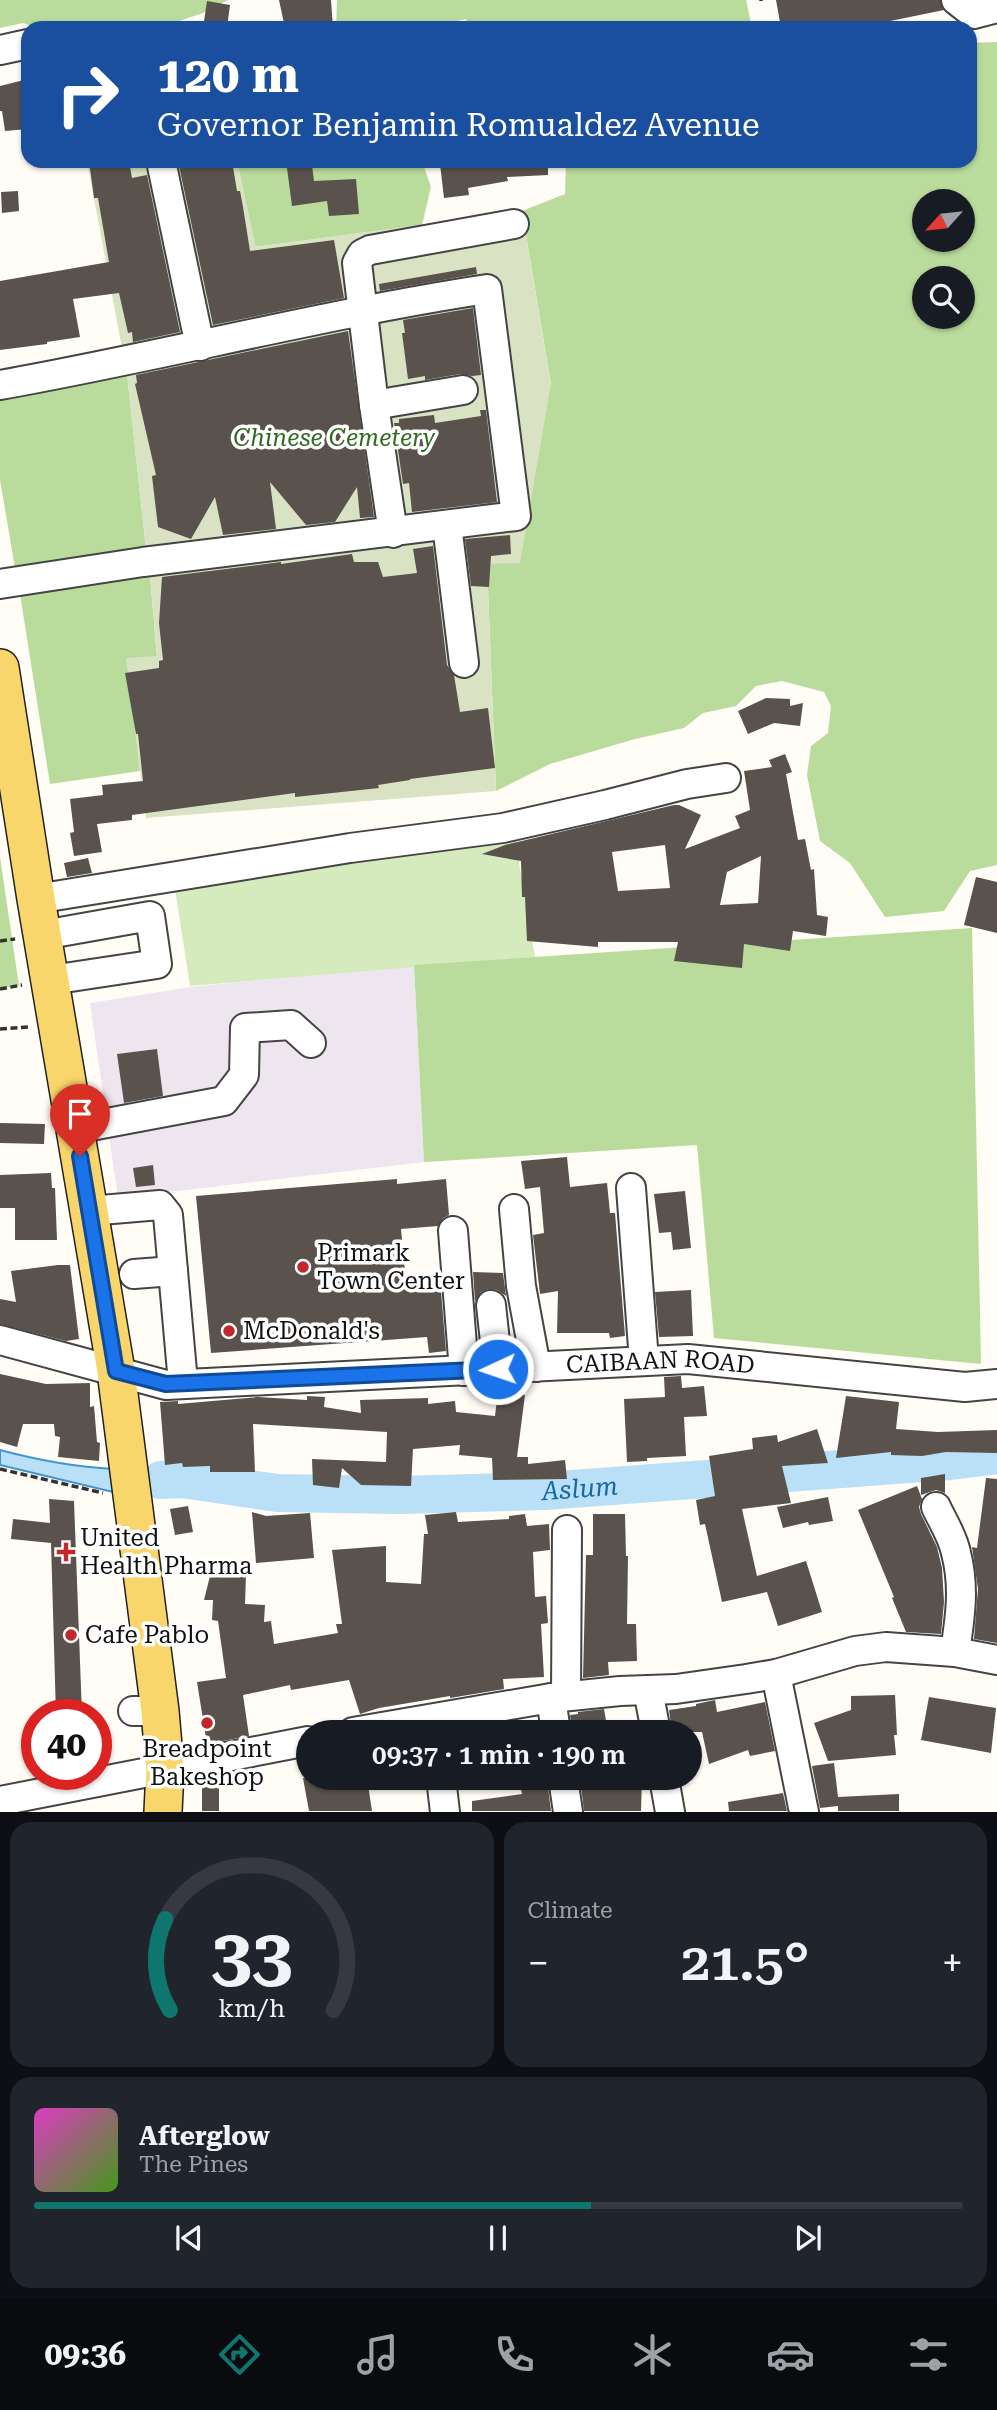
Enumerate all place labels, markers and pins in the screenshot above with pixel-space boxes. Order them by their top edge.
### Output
pin [50,1084,110,1156]
place label: Primark Town Center [317,1239,465,1295]
marker: Primark Town Center [295,1259,311,1275]
place label: McDonald's [243,1317,380,1345]
marker: McDonald's [221,1323,237,1339]
place label: United Health Pharma [80,1524,252,1580]
marker: United Health Pharma [58,1544,74,1560]
place label: Cafe Pablo [85,1621,209,1649]
marker: Cafe Pablo [63,1627,79,1643]
marker: Breadpoint Bakeshop [199,1715,215,1731]
place label: Breadpoint Bakeshop [142,1735,272,1791]

